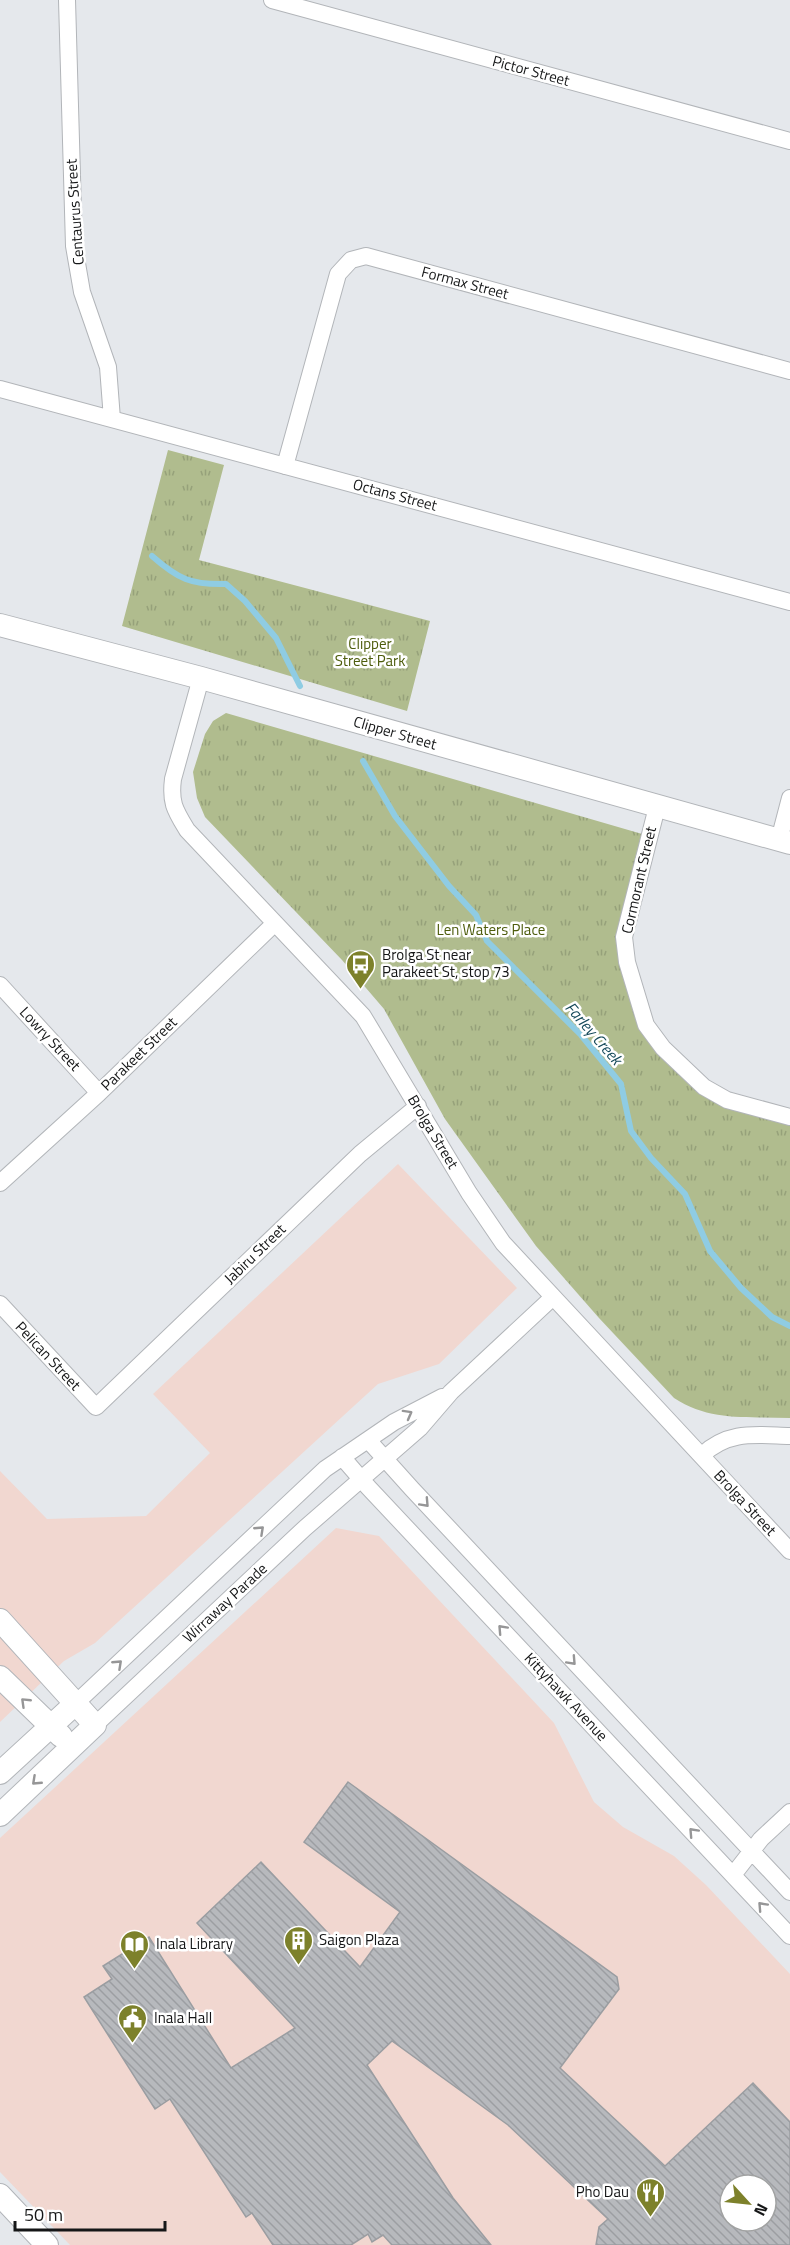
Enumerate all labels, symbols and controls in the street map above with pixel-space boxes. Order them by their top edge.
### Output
street label: Pictor Street [490,49,573,92]
street label: Centaurus Street [59,157,90,266]
street label: Formax Street [419,260,512,305]
street label: Octans Street [351,472,440,517]
park label: Clipper Street Park [335,632,405,672]
street label: Clipper Street [351,710,440,756]
street label: Cormorant Street [615,823,662,936]
park label: Len Waters Place [437,918,545,941]
place label: Brolga St near Parakeet St, stop 73 [382,943,510,983]
bus stop icon: Brolga St near Parakeet St, stop 73 [345,948,377,990]
water label: Farley Creek [560,996,630,1071]
street label: Lowry Street [14,1001,87,1077]
street label: Parakeet Street [95,1011,183,1096]
street label: Brolga Street [402,1090,465,1174]
street label: Jabiru Street [219,1218,291,1289]
street label: Pelican Street [10,1316,87,1396]
one-way arrow [402,1410,413,1421]
street label: Brolga Street [709,1465,783,1541]
one-way arrow [417,1495,428,1506]
one-way arrow [253,1527,264,1538]
street label: Wirraway Parade [177,1557,272,1648]
one-way arrow [498,1626,509,1636]
street label: Kittyhawk Avenue [519,1647,614,1746]
one-way arrow [565,1654,576,1664]
one-way arrow [112,1660,122,1671]
one-way arrow [21,1698,32,1709]
one-way arrow [33,1774,43,1785]
one-way arrow [690,1829,701,1840]
one-way arrow [758,1902,769,1912]
building icon: Saigon Plaza [282,1924,314,1966]
library icon: Inala Library [119,1928,151,1970]
place label: Saigon Plaza [319,1928,400,1951]
place label: Inala Library [156,1932,233,1955]
public building icon: Inala Hall [117,2002,149,2044]
place label: Inala Hall [154,2006,212,2029]
north arrow [718,2173,778,2233]
restaurant icon: Pho Dau [634,2176,666,2218]
place label: Pho Dau [576,2180,629,2203]
scale bar [15,2194,165,2232]
text: N [748,2199,775,2220]
text: 50 m [24,2201,63,2228]

